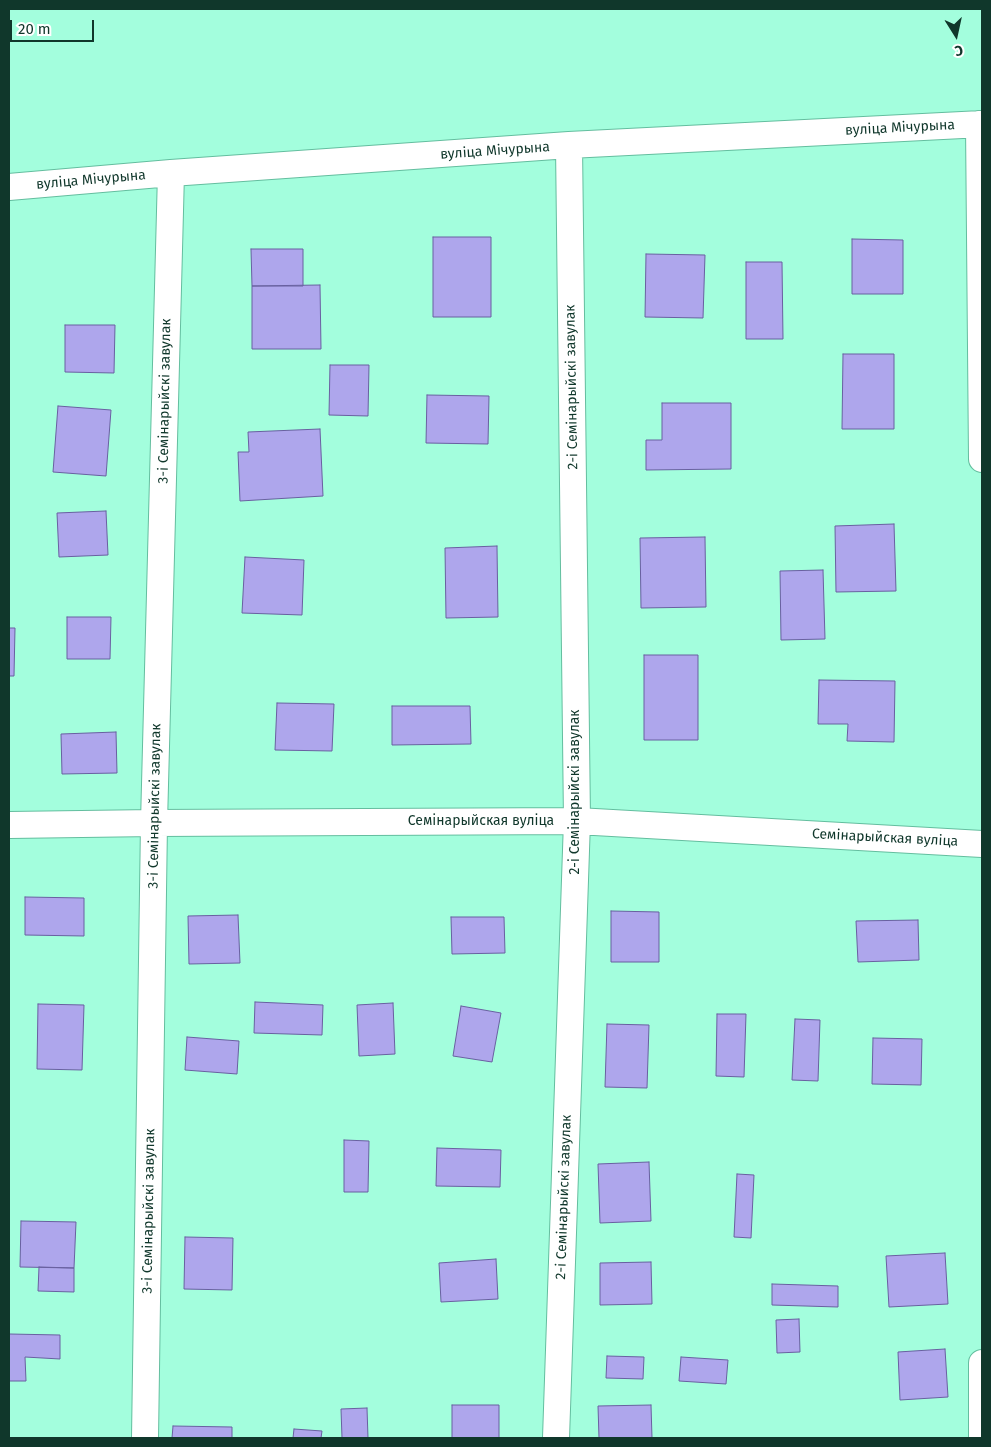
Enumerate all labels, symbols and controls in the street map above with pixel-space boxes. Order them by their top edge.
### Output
scale bar [12,10,96,42]
north arrow [931,10,981,60]
text: 20 m [18,20,51,38]
text: С [953,41,964,59]
street label: вуліца Мічурына [845,117,955,139]
street label: вуліца Мічурына [440,139,550,163]
street label: вуліца Мічурына [36,167,146,193]
street label: 2-і Семінарыйскі завулак [562,304,582,470]
street label: 3-і Семінарыйскі завулак [155,318,175,484]
street label: 2-і Семінарыйскі завулак [567,709,583,875]
street label: 3-і Семінарыйскі завулак [145,723,165,889]
street label: Семінарыйская вуліца [408,813,554,829]
street label: Семінарыйская вуліца [811,826,959,850]
street label: 2-і Семінарыйскі завулак [553,1114,575,1280]
street label: 3-і Семінарыйскі завулак [139,1128,159,1294]

